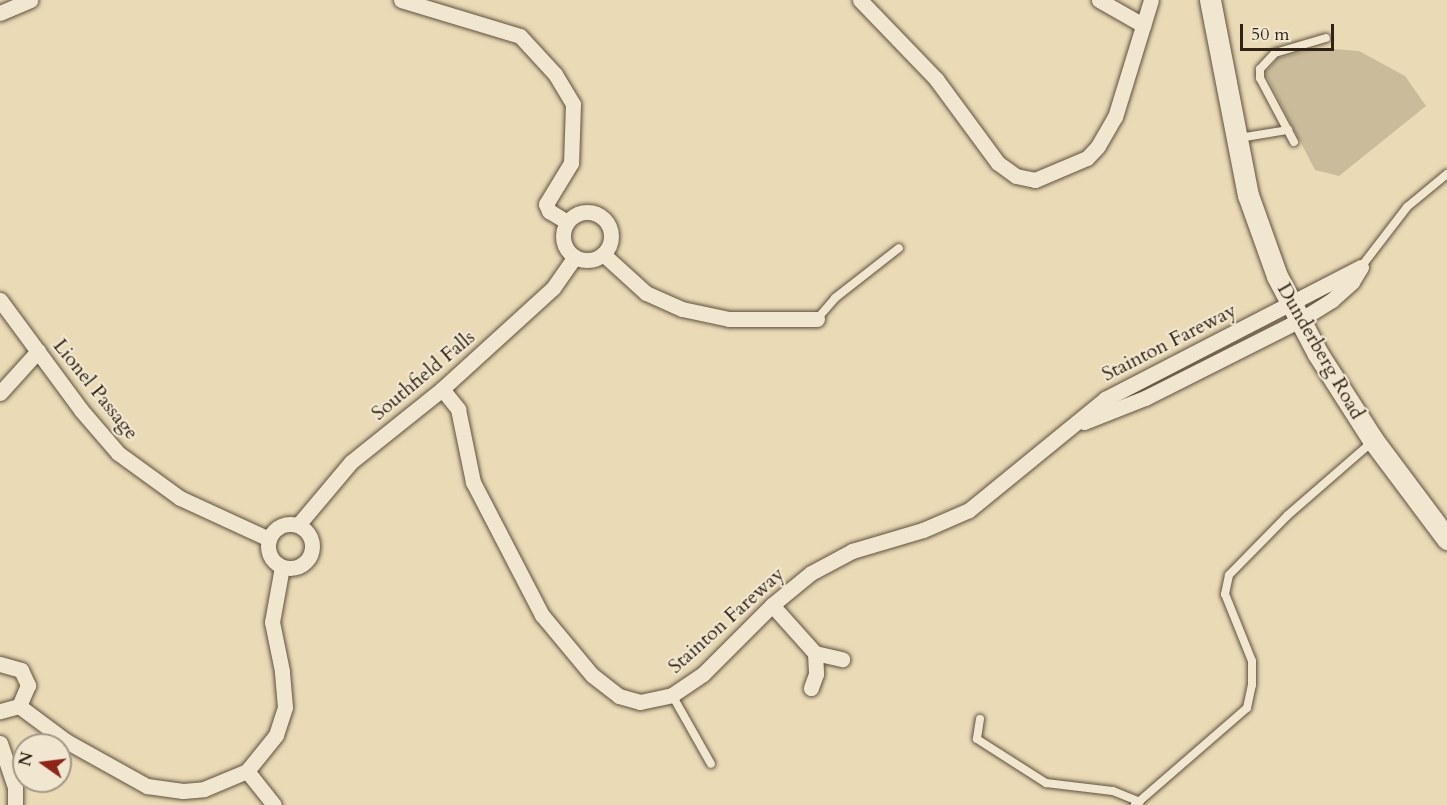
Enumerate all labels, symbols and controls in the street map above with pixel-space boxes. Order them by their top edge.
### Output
scale bar [1243,12,1338,50]
text: 50 m [1251,22,1290,47]
street label: Dunderberg Road [1272,279,1370,423]
street label: Stainton Fareway [1098,298,1240,386]
street label: Southfield Falls [366,325,480,425]
street label: Lionel Passage [48,334,144,444]
street label: Stainton Fareway [663,562,789,678]
north arrow [12,733,72,793]
text: N [14,750,39,769]

